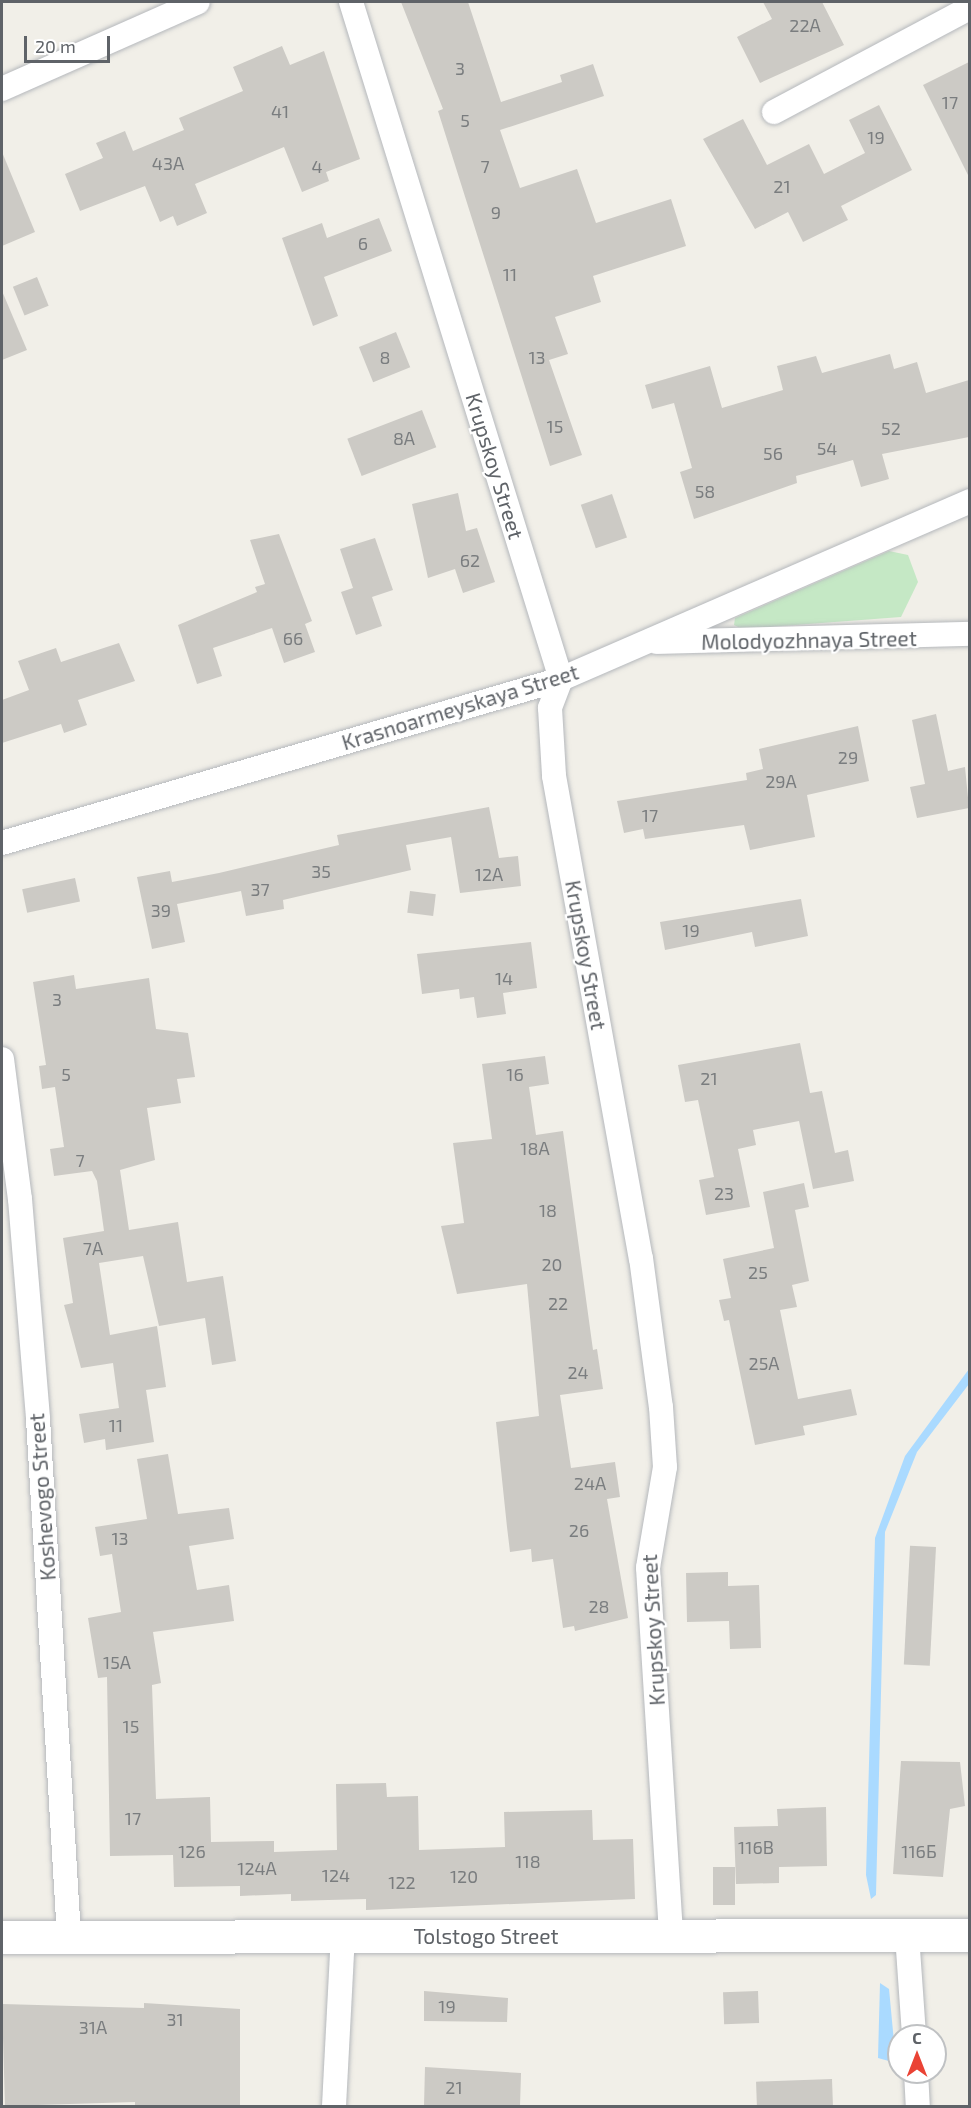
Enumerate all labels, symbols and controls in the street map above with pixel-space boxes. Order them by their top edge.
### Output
house number: 22А [789,14,821,36]
scale bar [27,24,112,62]
text: 20 m [35,35,76,57]
house number: 3 [455,57,465,79]
house number: 17 [942,91,958,113]
house number: 41 [271,100,289,122]
house number: 5 [460,109,470,131]
house number: 19 [867,126,885,148]
house number: 43А [152,152,184,174]
house number: 4 [311,155,323,177]
house number: 7 [480,155,490,177]
house number: 21 [773,175,791,197]
house number: 9 [491,201,501,223]
house number: 6 [358,232,368,254]
house number: 11 [503,263,517,285]
house number: 8 [380,346,390,368]
house number: 13 [528,346,546,368]
street label: Krupskoy Street [461,390,529,542]
house number: 15 [547,415,563,437]
house number: 52 [881,417,901,439]
house number: 8А [393,427,415,449]
house number: 54 [817,437,837,459]
house number: 56 [763,442,783,464]
house number: 58 [695,480,715,502]
house number: 62 [460,549,480,571]
street label: Molodyozhnaya Street [701,626,917,654]
house number: 66 [283,627,303,649]
street label: Krasnoarmeyskaya Street [339,659,581,755]
house number: 29 [838,746,858,768]
house number: 29А [765,770,797,792]
house number: 17 [642,804,658,826]
house number: 35 [311,860,331,882]
house number: 12А [475,863,503,885]
house number: 37 [250,878,270,900]
street label: Krupskoy Street [560,878,612,1032]
house number: 39 [151,899,171,921]
house number: 19 [682,919,700,941]
house number: 14 [495,967,513,989]
house number: 3 [52,988,62,1010]
house number: 5 [61,1063,71,1085]
house number: 16 [506,1063,524,1085]
house number: 21 [700,1067,718,1089]
house number: 18А [520,1137,550,1159]
house number: 7 [75,1149,85,1171]
house number: 23 [714,1182,734,1204]
house number: 18 [539,1199,557,1221]
house number: 7А [83,1237,103,1259]
house number: 20 [542,1253,562,1275]
house number: 25 [748,1261,768,1283]
house number: 22 [548,1292,568,1314]
house number: 25А [749,1352,779,1374]
house number: 24 [567,1361,589,1383]
street label: Koshevogo Street [24,1412,60,1582]
house number: 11 [109,1414,123,1436]
house number: 24А [574,1472,606,1494]
house number: 26 [569,1519,589,1541]
house number: 13 [111,1527,129,1549]
street label: Krupskoy Street [636,1553,670,1707]
house number: 28 [588,1595,610,1617]
house number: 15А [103,1651,131,1673]
house number: 15 [123,1715,139,1737]
house number: 17 [125,1807,141,1829]
house number: 116В [738,1836,774,1858]
house number: 126 [178,1840,206,1862]
house number: 116Б [901,1840,937,1862]
house number: 118 [515,1850,541,1872]
house number: 124А [237,1857,277,1879]
house number: 124 [322,1864,350,1886]
house number: 120 [450,1865,478,1887]
house number: 122 [388,1871,416,1893]
street label: Tolstogo Street [413,1923,559,1949]
house number: 19 [438,1995,456,2017]
house number: 31 [166,2008,184,2030]
house number: 31А [79,2016,107,2038]
north arrow [887,2024,947,2084]
text: С [912,2028,922,2047]
house number: 21 [445,2076,463,2098]

